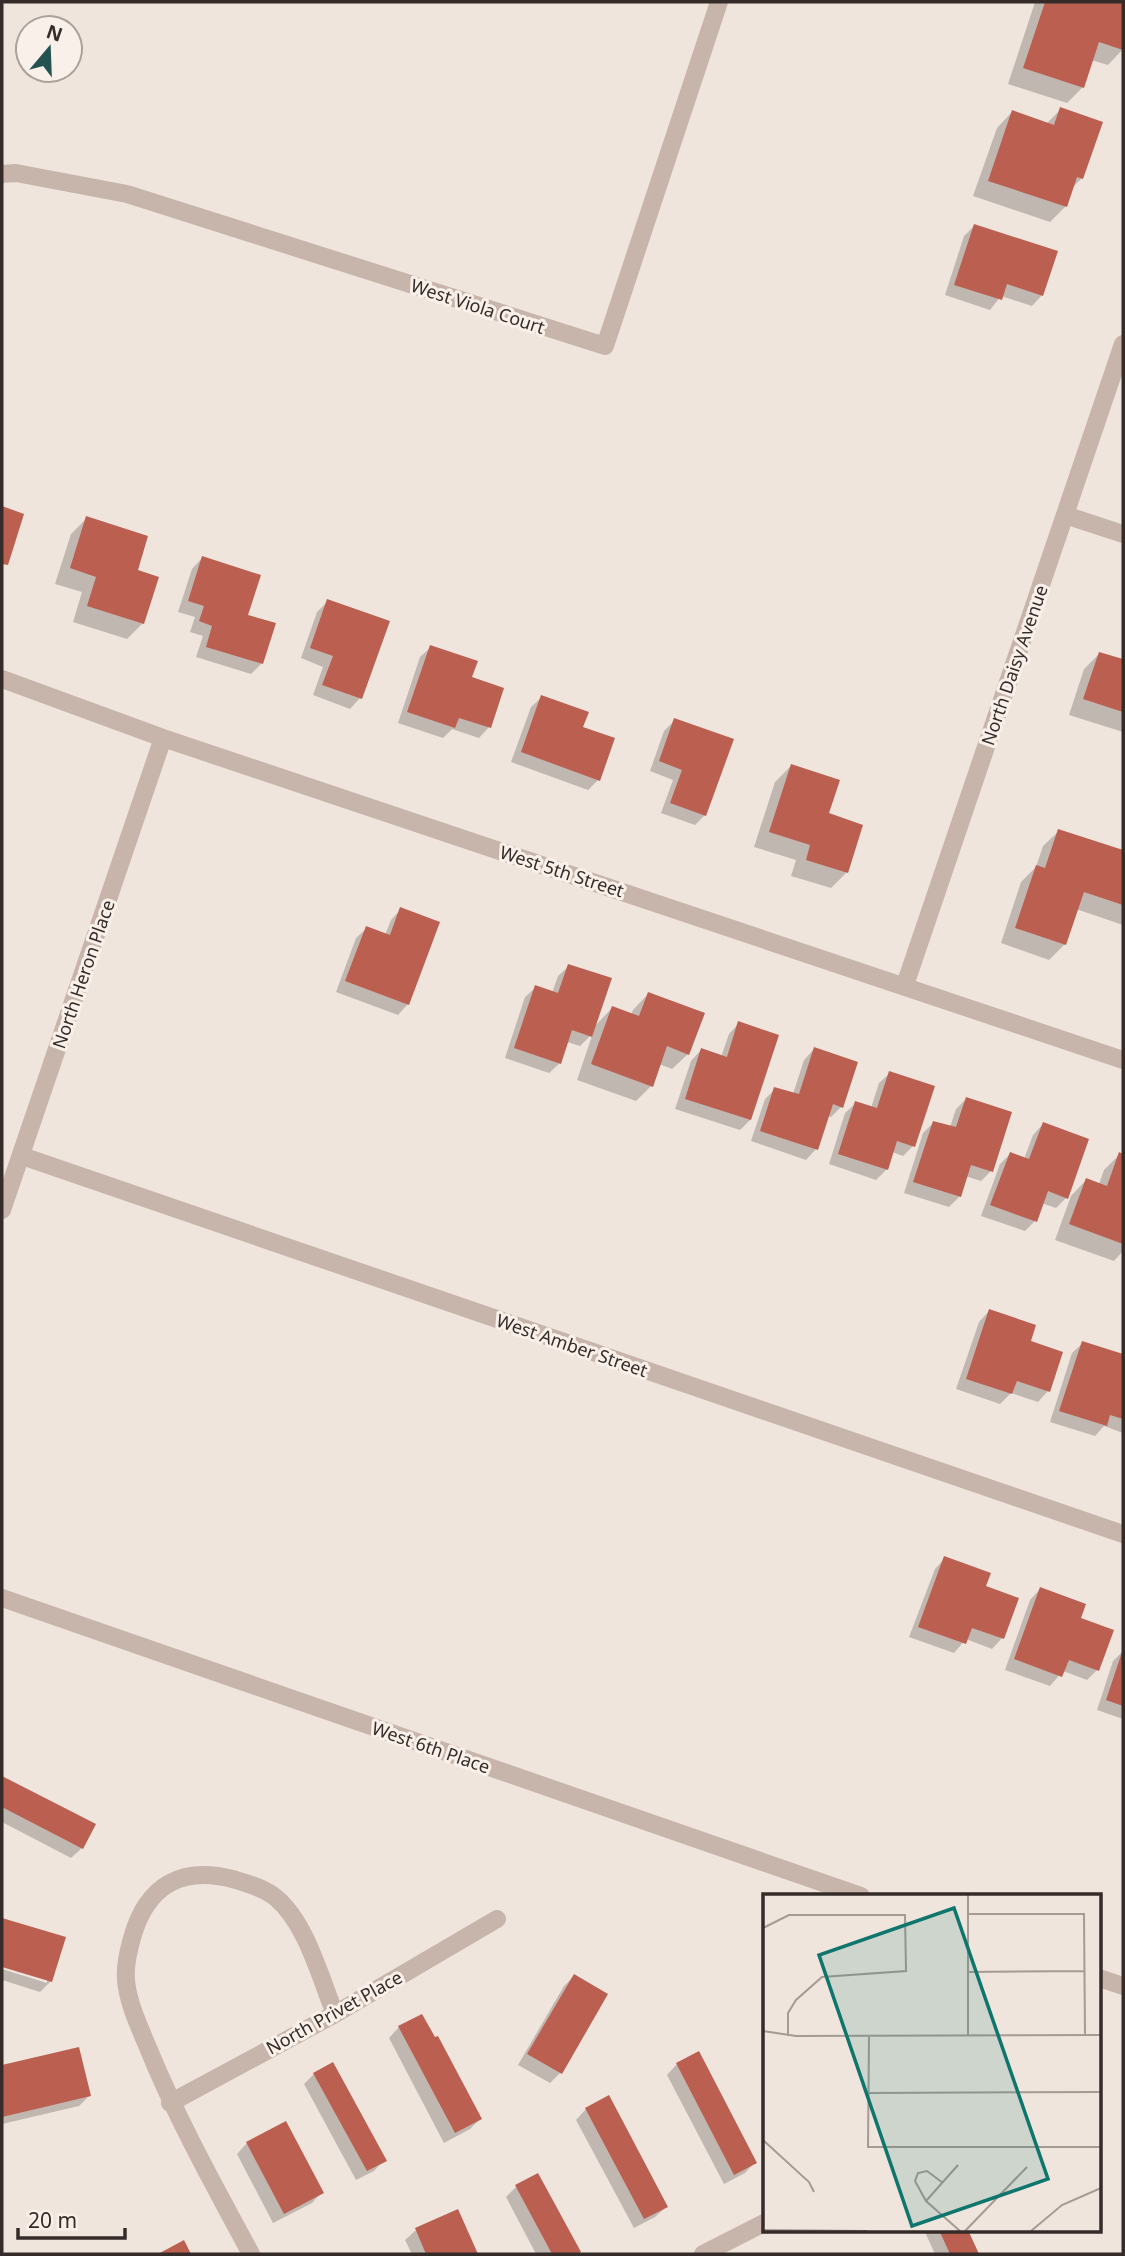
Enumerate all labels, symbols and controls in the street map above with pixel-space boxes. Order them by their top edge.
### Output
north arrow [14,14,84,84]
text: N [43,18,66,48]
street label: West Viola Court [408,273,548,339]
street label: North Daisy Avenue [975,582,1053,748]
street label: West 5th Street [497,840,628,903]
street label: North Heron Place [46,896,120,1052]
street label: West Amber Street [493,1308,651,1382]
street label: West 6th Place [369,1716,493,1778]
inset map [763,1894,1100,2232]
street label: North Privet Place [262,1965,406,2059]
scale bar [18,2196,124,2240]
text: 20 m [28,2206,77,2234]

